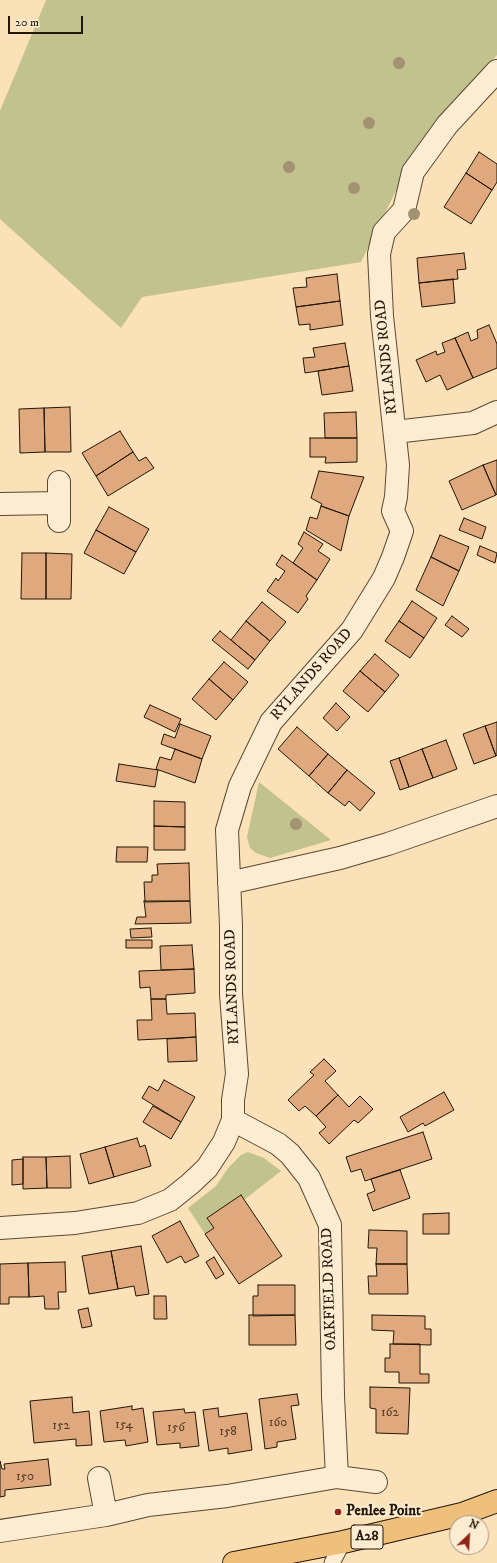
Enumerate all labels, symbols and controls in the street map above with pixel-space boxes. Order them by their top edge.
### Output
scale bar [10,8,85,34]
text: 20 m [15,15,39,30]
street label: RYLANDS ROAD [372,299,402,415]
street label: RYLANDS ROAD [267,625,357,725]
street label: RYLANDS ROAD [222,929,244,1045]
street label: OAKFIELD ROAD [319,1227,341,1351]
house number: 162 [381,1405,399,1421]
house number: 160 [269,1415,287,1431]
house number: 154 [115,1417,133,1433]
house number: 152 [52,1418,70,1434]
house number: 156 [167,1420,185,1436]
house number: 158 [219,1424,237,1440]
house number: 150 [16,1469,34,1485]
place label: Penlee Point [346,1503,421,1521]
marker: Penlee Point [333,1507,343,1517]
north arrow [449,1515,489,1555]
text: N [467,1517,481,1533]
road number: A28 [351,1525,383,1549]

